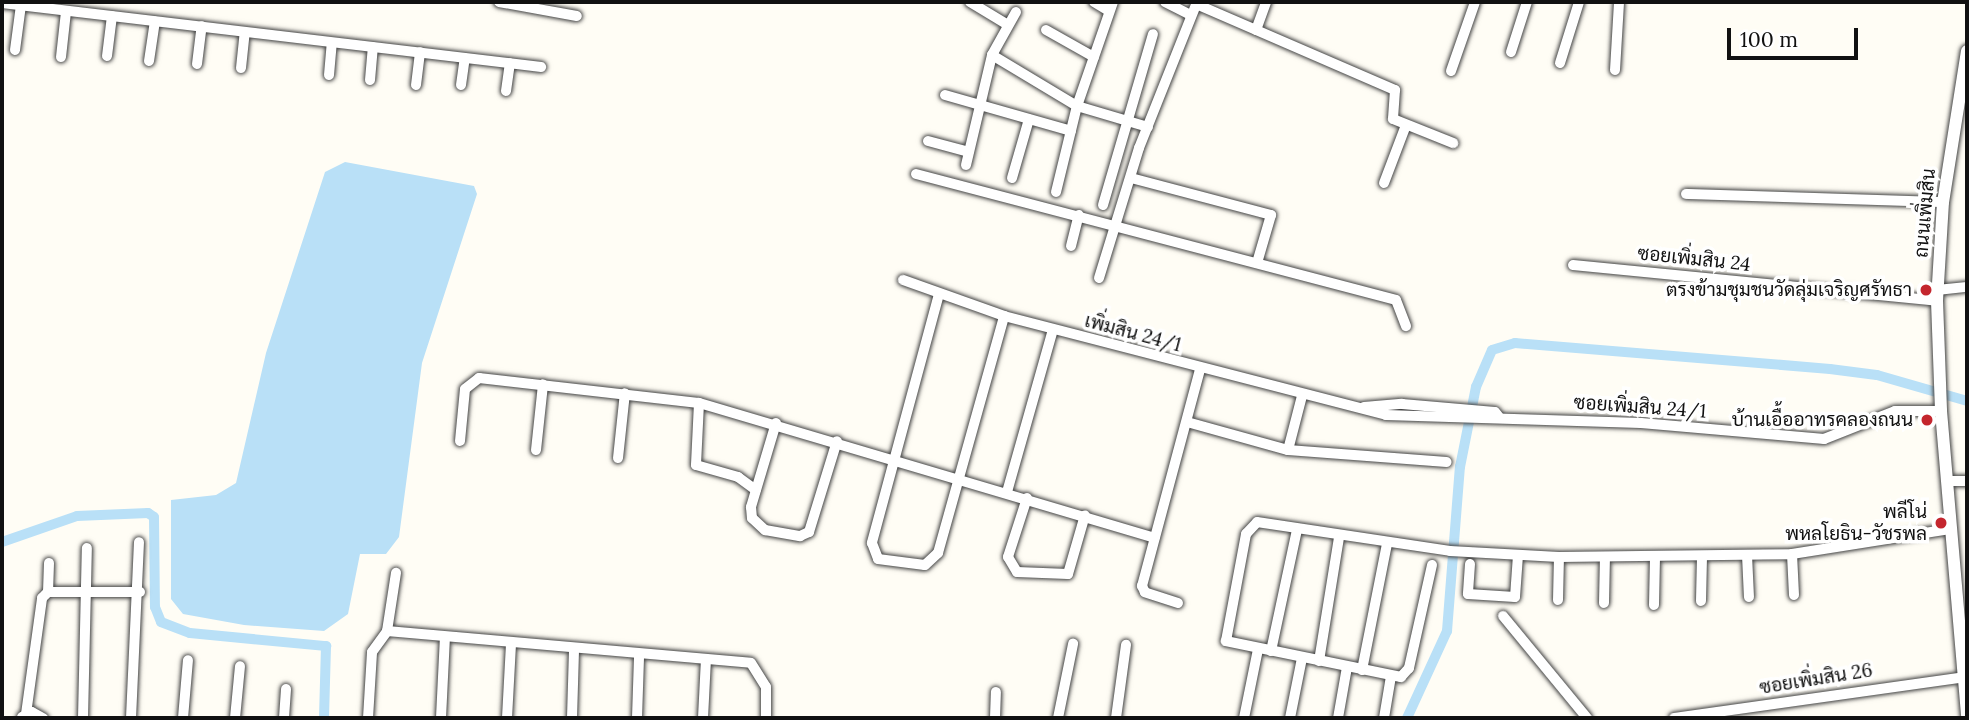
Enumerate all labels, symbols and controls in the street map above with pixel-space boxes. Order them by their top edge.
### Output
scale bar [1731,14,1862,58]
text: 100 m [1740,26,1798,53]
street label: ถนนเพิ่มสิน [1910,167,1940,259]
street label: ซอยเพิ่มสิน 24 [1637,242,1751,276]
place label: ตรงข้ามชุมชนวัดลุ่มเจริญศรัทธา [1666,279,1912,301]
marker: ตรงข้ามชุมชนวัดลุ่มเจริญศรัทธา [1918,282,1934,298]
street label: เพิ่มสิน 24/1 [1082,309,1184,357]
street label: ซอยเพิ่มสิน 24/1 [1573,391,1707,423]
place label: บ้านเอื้ออาทรคลองถนน [1732,409,1913,431]
marker: บ้านเอื้ออาทรคลองถนน [1919,412,1935,428]
place label: พลีโน่ พหลโยธิน-วัชรพล [1785,501,1927,545]
marker: พลีโน่ พหลโยธิน-วัชรพล [1933,515,1949,531]
street label: ซอยเพิ่มสิน 26 [1758,659,1874,699]

